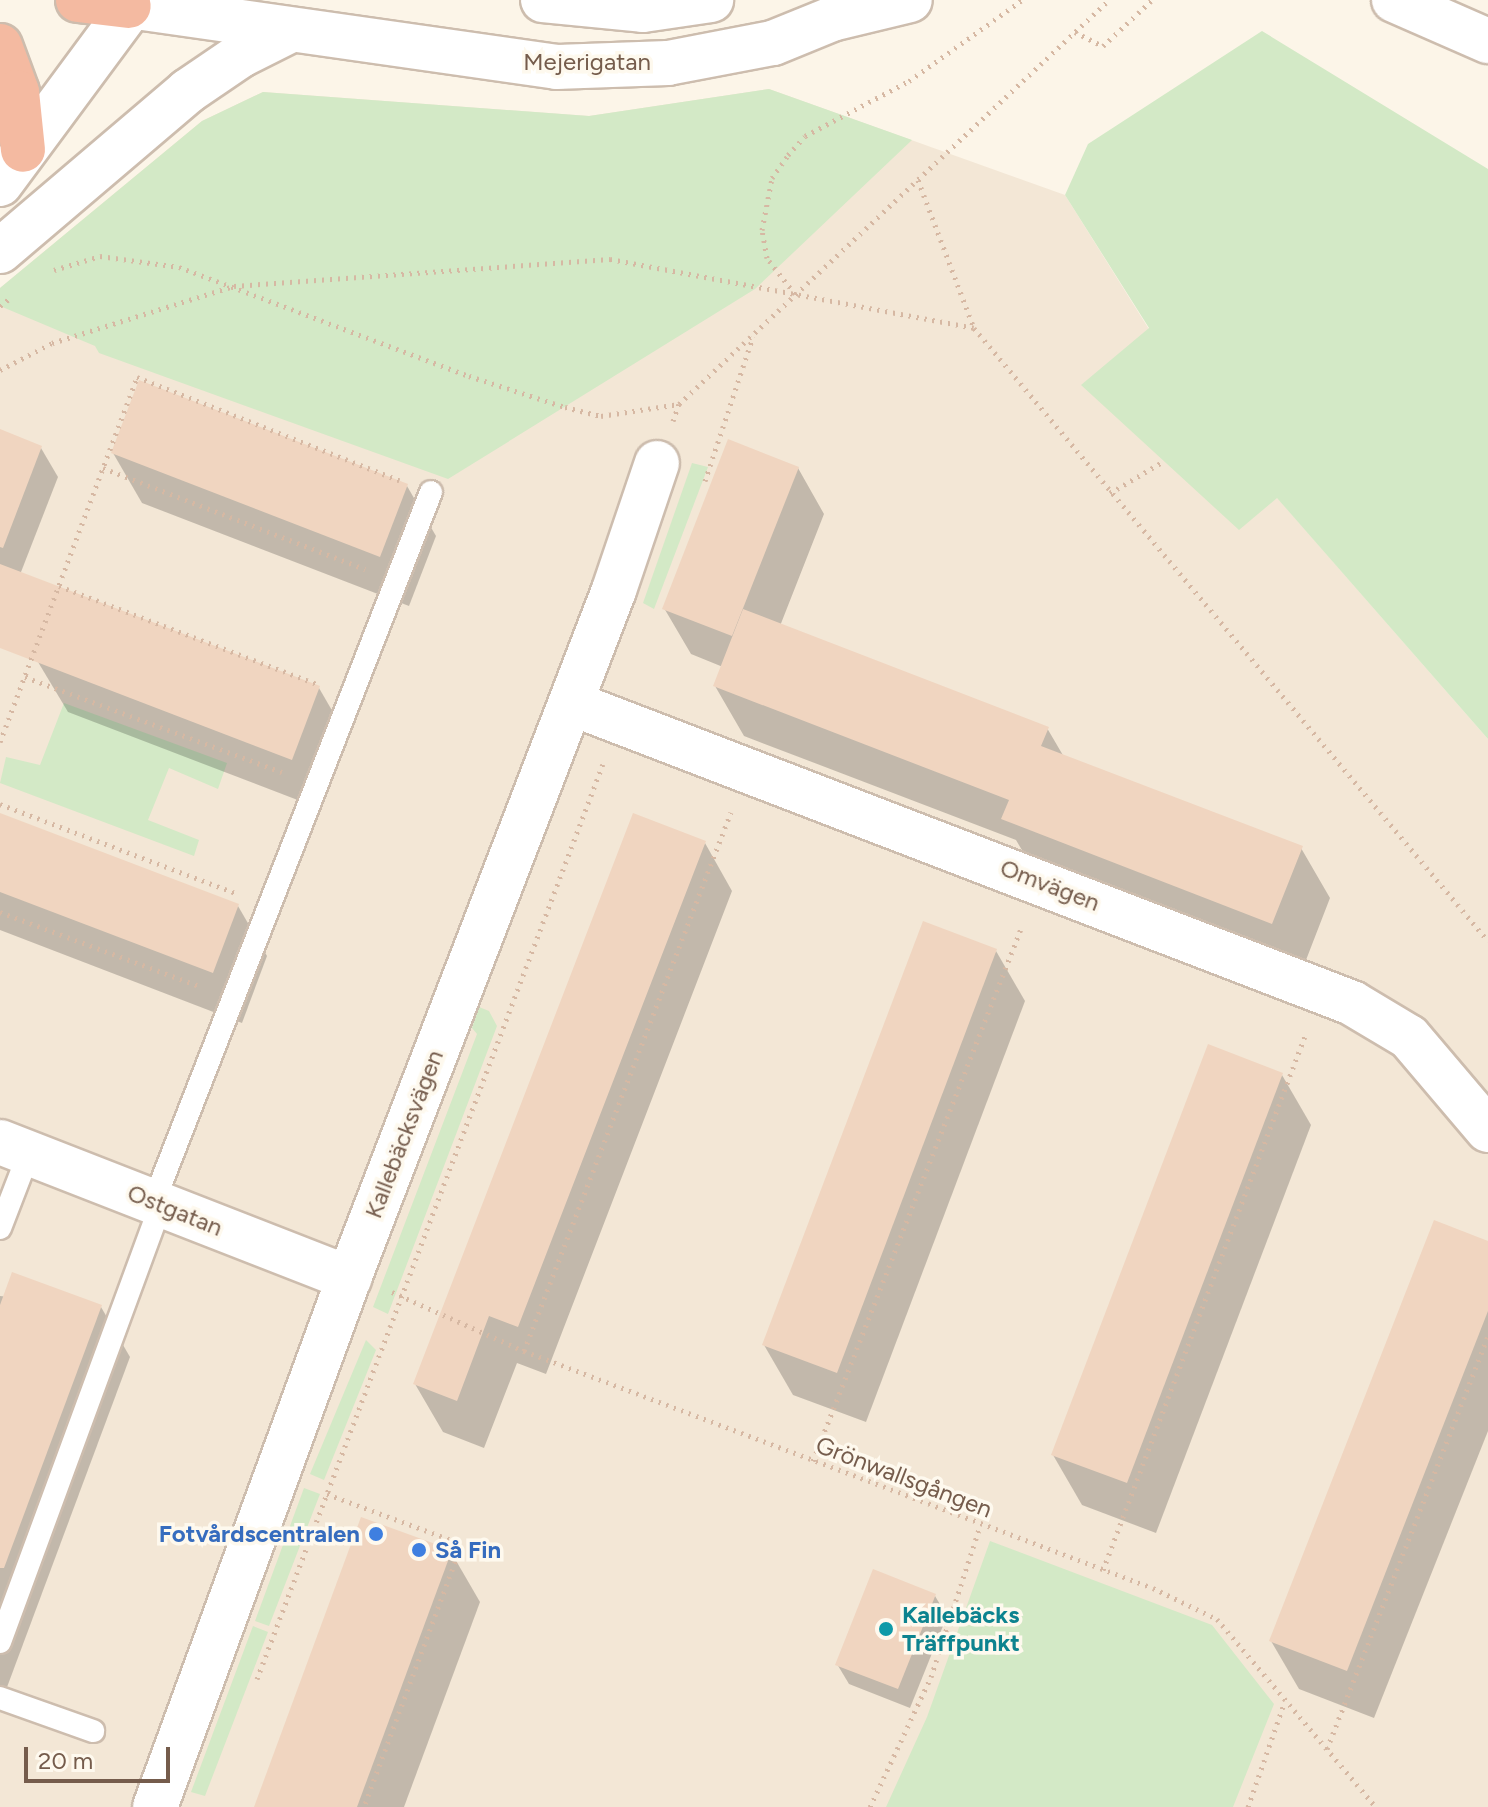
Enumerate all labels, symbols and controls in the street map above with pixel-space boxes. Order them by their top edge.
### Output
street label: Mejerigatan [523,48,651,76]
street label: Omvägen [996,853,1104,917]
street label: Kallebäcksvägen [359,1046,449,1222]
street label: Ostgatan [123,1178,227,1242]
street label: Grönwallsgången [812,1430,996,1524]
place label: Fotvårdscentralen [159,1520,360,1548]
marker: Fotvårdscentralen [367,1525,385,1543]
place label: Så Fin [435,1536,501,1564]
marker: Så Fin [410,1541,428,1559]
place label: Kallebäcks Träffpunkt [902,1601,1020,1657]
marker: Kallebäcks Träffpunkt [877,1620,895,1638]
scale bar [28,1731,174,1781]
text: 20 m [38,1746,93,1775]

